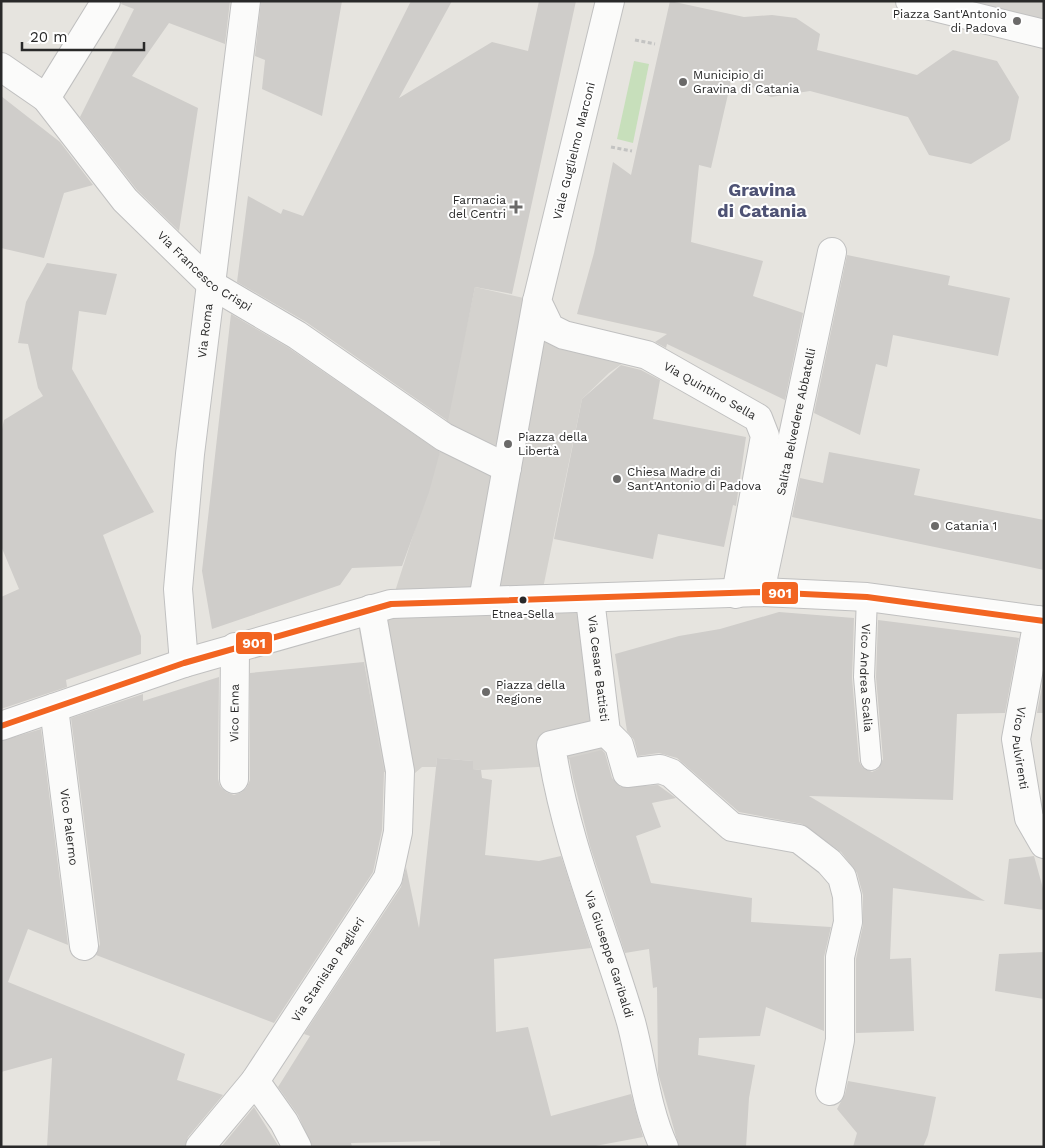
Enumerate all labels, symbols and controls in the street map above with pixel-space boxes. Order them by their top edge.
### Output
place label: Piazza Sant'Antonio di Padova [893,7,1007,35]
marker: Piazza Sant'Antonio di Padova [1011,15,1023,27]
scale bar [22,20,145,52]
text: 20 m [30,28,68,46]
place label: Municipio di Gravina di Catania [693,68,800,96]
marker: Municipio di Gravina di Catania [677,76,689,88]
street label: Viale Guglielmo Marconi [550,81,598,221]
district label: Gravina di Catania [717,179,807,221]
place label: Farmacia del Centri [449,193,506,221]
marker: Farmacia del Centri [510,201,522,213]
street label: Via Francesco Crispi [154,228,254,314]
street label: Via Roma [195,302,216,359]
street label: Salita Belvedere Abbatelli [774,347,818,497]
street label: Via Quintino Sella [661,359,759,423]
place label: Piazza della Libertà [518,430,588,458]
marker: Piazza della Libertà [502,438,514,450]
place label: Chiesa Madre di Sant'Antonio di Padova [627,465,761,493]
marker: Chiesa Madre di Sant'Antonio di Padova [611,473,623,485]
place label: Catania 1 [945,519,997,533]
marker: Catania 1 [929,520,941,532]
line badge: 901 [761,581,799,605]
text: 901 [768,585,792,601]
marker: Etnea-Sella [518,595,528,605]
place label: Etnea-Sella [492,608,554,621]
street label: Via Cesare Battisti [585,614,612,723]
street label: Vico Andrea Scalia [857,623,876,733]
line badge: 901 [235,631,273,655]
text: 901 [242,635,266,651]
place label: Piazza della Regione [496,678,566,706]
street label: Vico Enna [227,684,242,742]
marker: Piazza della Regione [480,686,492,698]
street label: Vico Pulvirenti [1009,705,1031,790]
street label: Vico Palermo [57,788,81,866]
street label: Via Giuseppe Garibaldi [582,889,636,1019]
street label: Via Stanislao Paglieri [289,915,367,1025]

